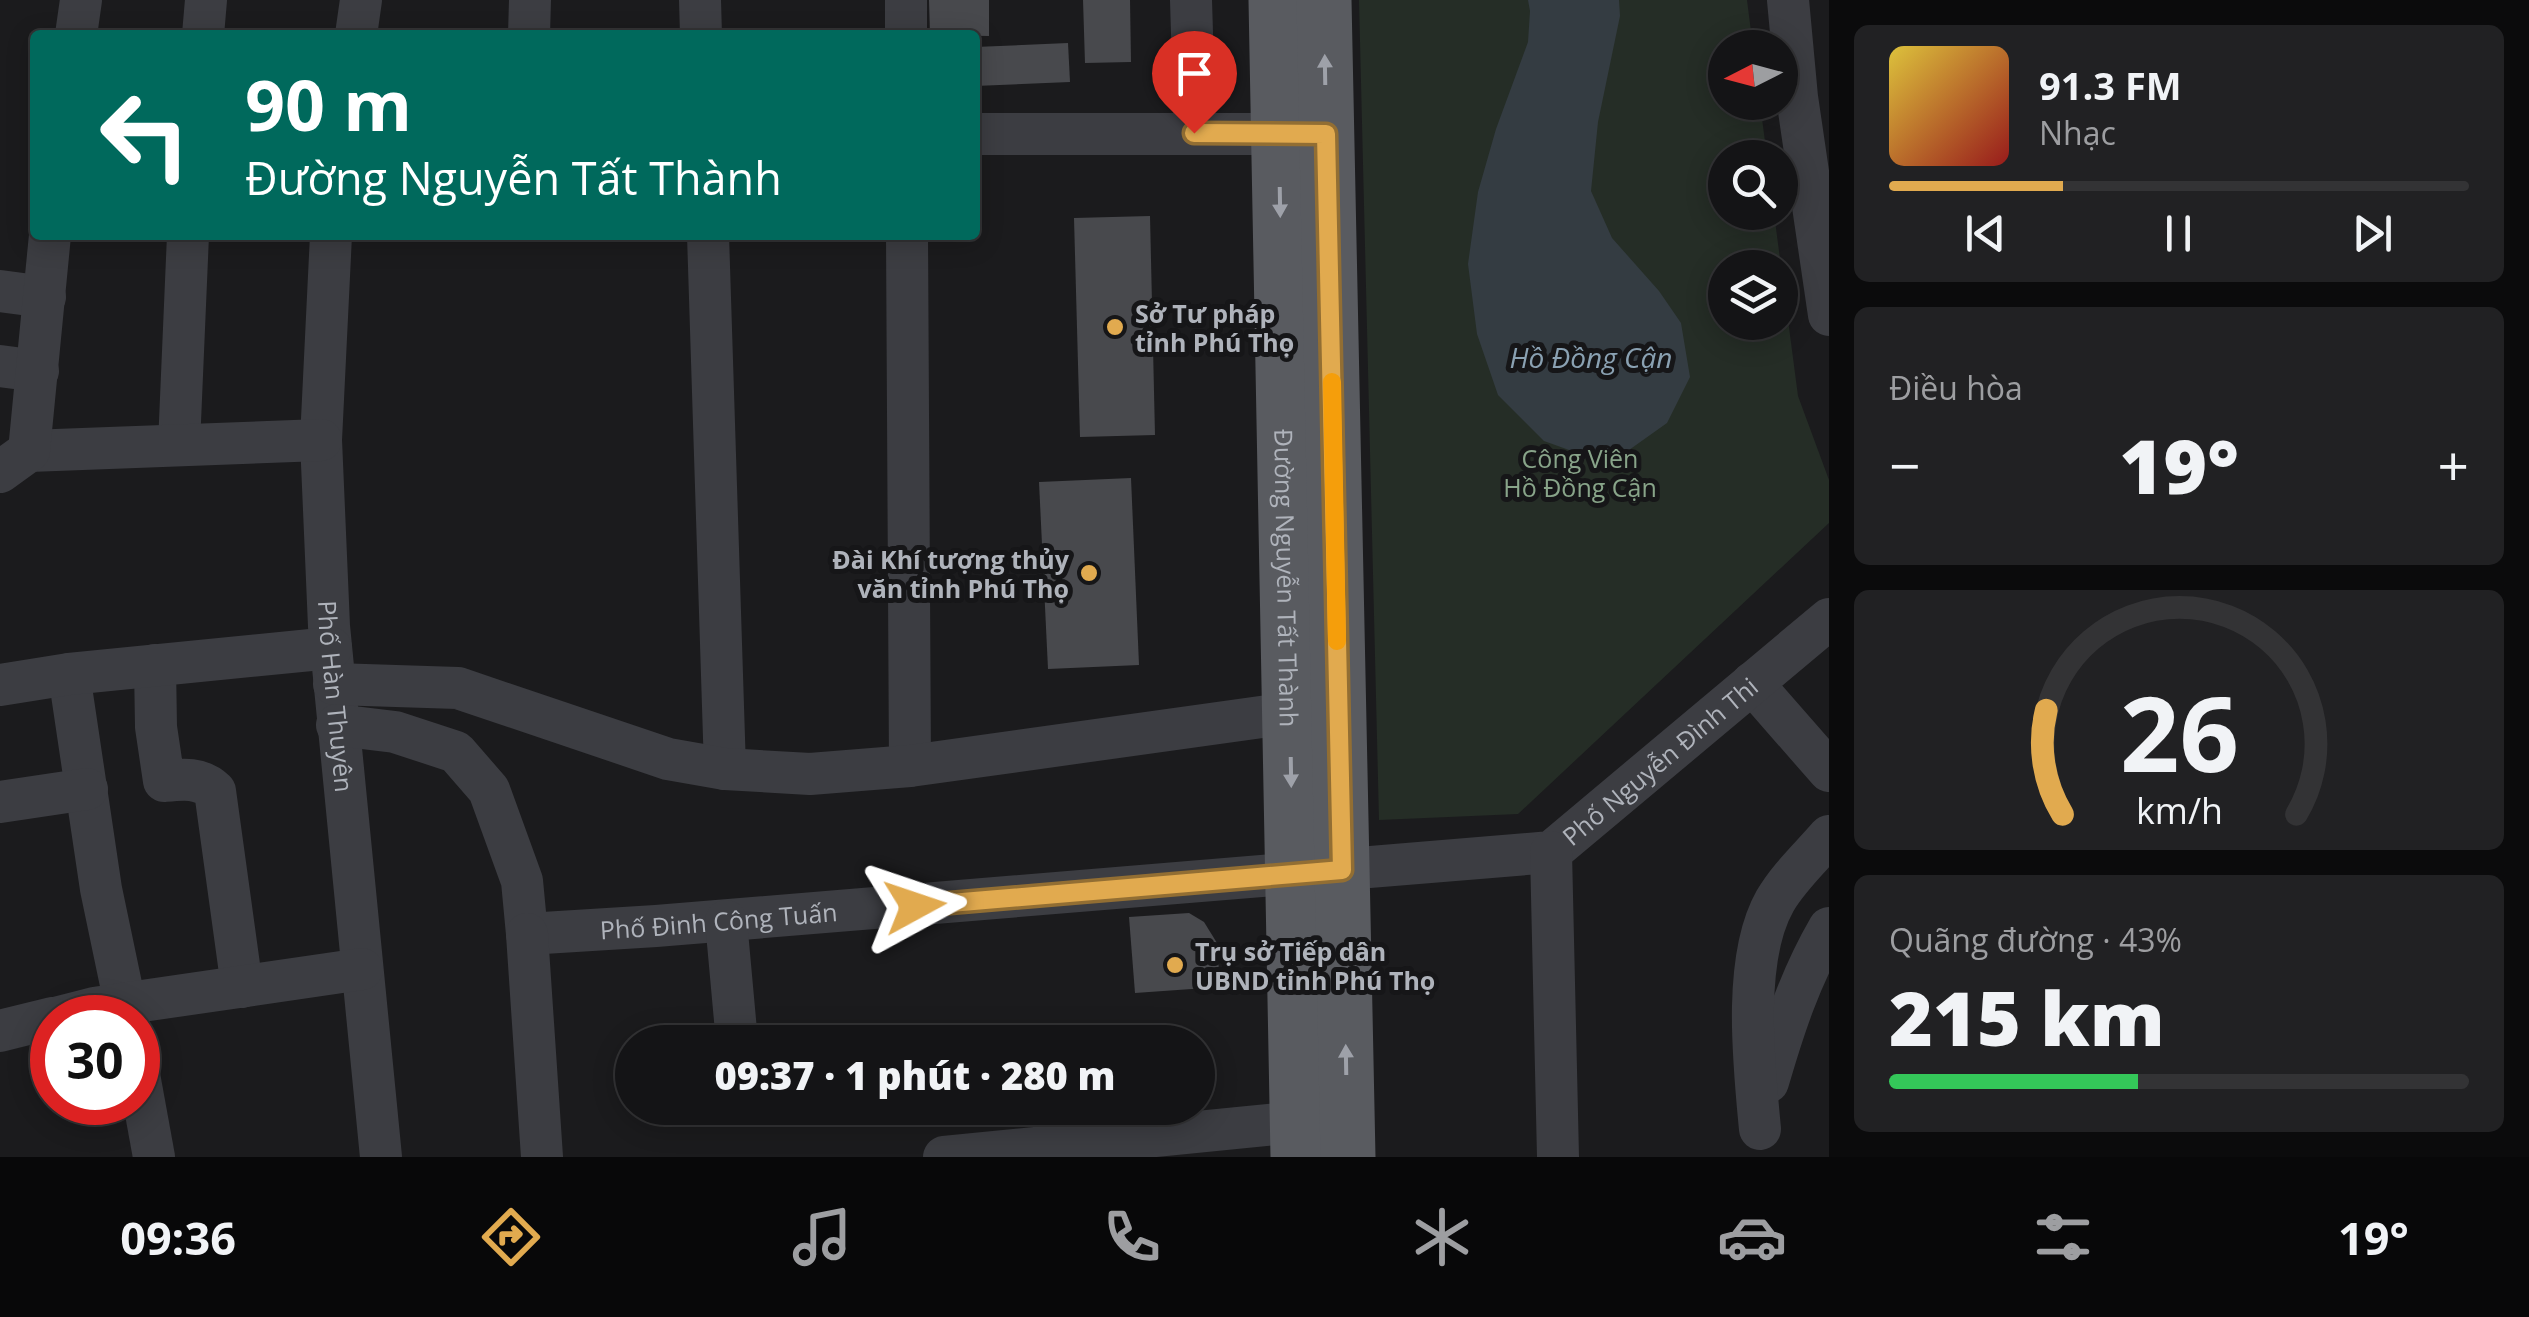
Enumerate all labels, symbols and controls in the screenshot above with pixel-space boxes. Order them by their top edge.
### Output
north arrow [1708,30,1798,120]
map controls [1708,30,1798,340]
pin [1152,31,1237,134]
icon: arrive [1167,46,1222,101]
one-way arrow [1317,53,1333,85]
text: 90 m [245,56,412,152]
text: 91.3 FM [2039,59,2182,111]
icon: left [80,70,210,200]
text: Nhạc [2039,111,2116,154]
button: search [1708,140,1798,230]
text: Đường Nguyễn Tất Thành [245,147,782,208]
one-way arrow [1272,187,1288,219]
icon: previous [1958,206,2013,261]
icon: pause [2151,206,2206,261]
icon: next [2345,206,2400,261]
button: layers [1708,250,1798,340]
place label: Sở Tư pháp tỉnh Phú Thọ [1135,296,1294,359]
marker: Sở Tư pháp tỉnh Phú Thọ [1104,316,1126,338]
water label: Hồ Đồng Cận [1510,338,1672,376]
text: Điều hòa [1889,366,2023,409]
text: 19° [2119,414,2239,516]
text: − [1889,427,1920,502]
text: + [2438,427,2469,502]
street label: Đường Nguyễn Tất Thành [1267,428,1307,727]
park label: Công Viên Hồ Đồng Cận [1503,441,1657,504]
place label: Đài Khí tượng thủy văn tỉnh Phú Thọ [832,542,1070,605]
marker: Đài Khí tượng thủy văn tỉnh Phú Thọ [1078,562,1100,584]
street label: Phố Hàn Thuyên [311,600,362,794]
text: 26 [2120,661,2238,802]
street label: Phố Nguyễn Đình Thi [1555,669,1764,853]
one-way arrow [1283,757,1299,789]
text: km/h [2136,786,2222,834]
position arrow [863,854,967,958]
street label: Phố Đinh Công Tuấn [599,894,839,946]
text: Quãng đường · 43% [1889,918,2182,961]
place label: Trụ sở Tiếp dân UBND tỉnh Phú Thọ [1195,934,1435,997]
marker: Trụ sở Tiếp dân UBND tỉnh Phú Thọ [1164,954,1186,976]
text: 215 km [1889,966,2165,1068]
speed limit sign: 30 [30,995,160,1125]
one-way arrow [1337,1043,1353,1075]
text: 09:37 · 1 phút · 280 m [714,1049,1116,1101]
icon: directions [476,1202,546,1272]
icon: music [787,1202,857,1272]
icon: phone [1097,1202,1167,1272]
icon: climate [1407,1202,1477,1272]
icon: car [1717,1202,1787,1272]
icon: filters [2028,1202,2098,1272]
text: 09:36 [120,1207,236,1268]
text: 19° [2338,1207,2409,1268]

